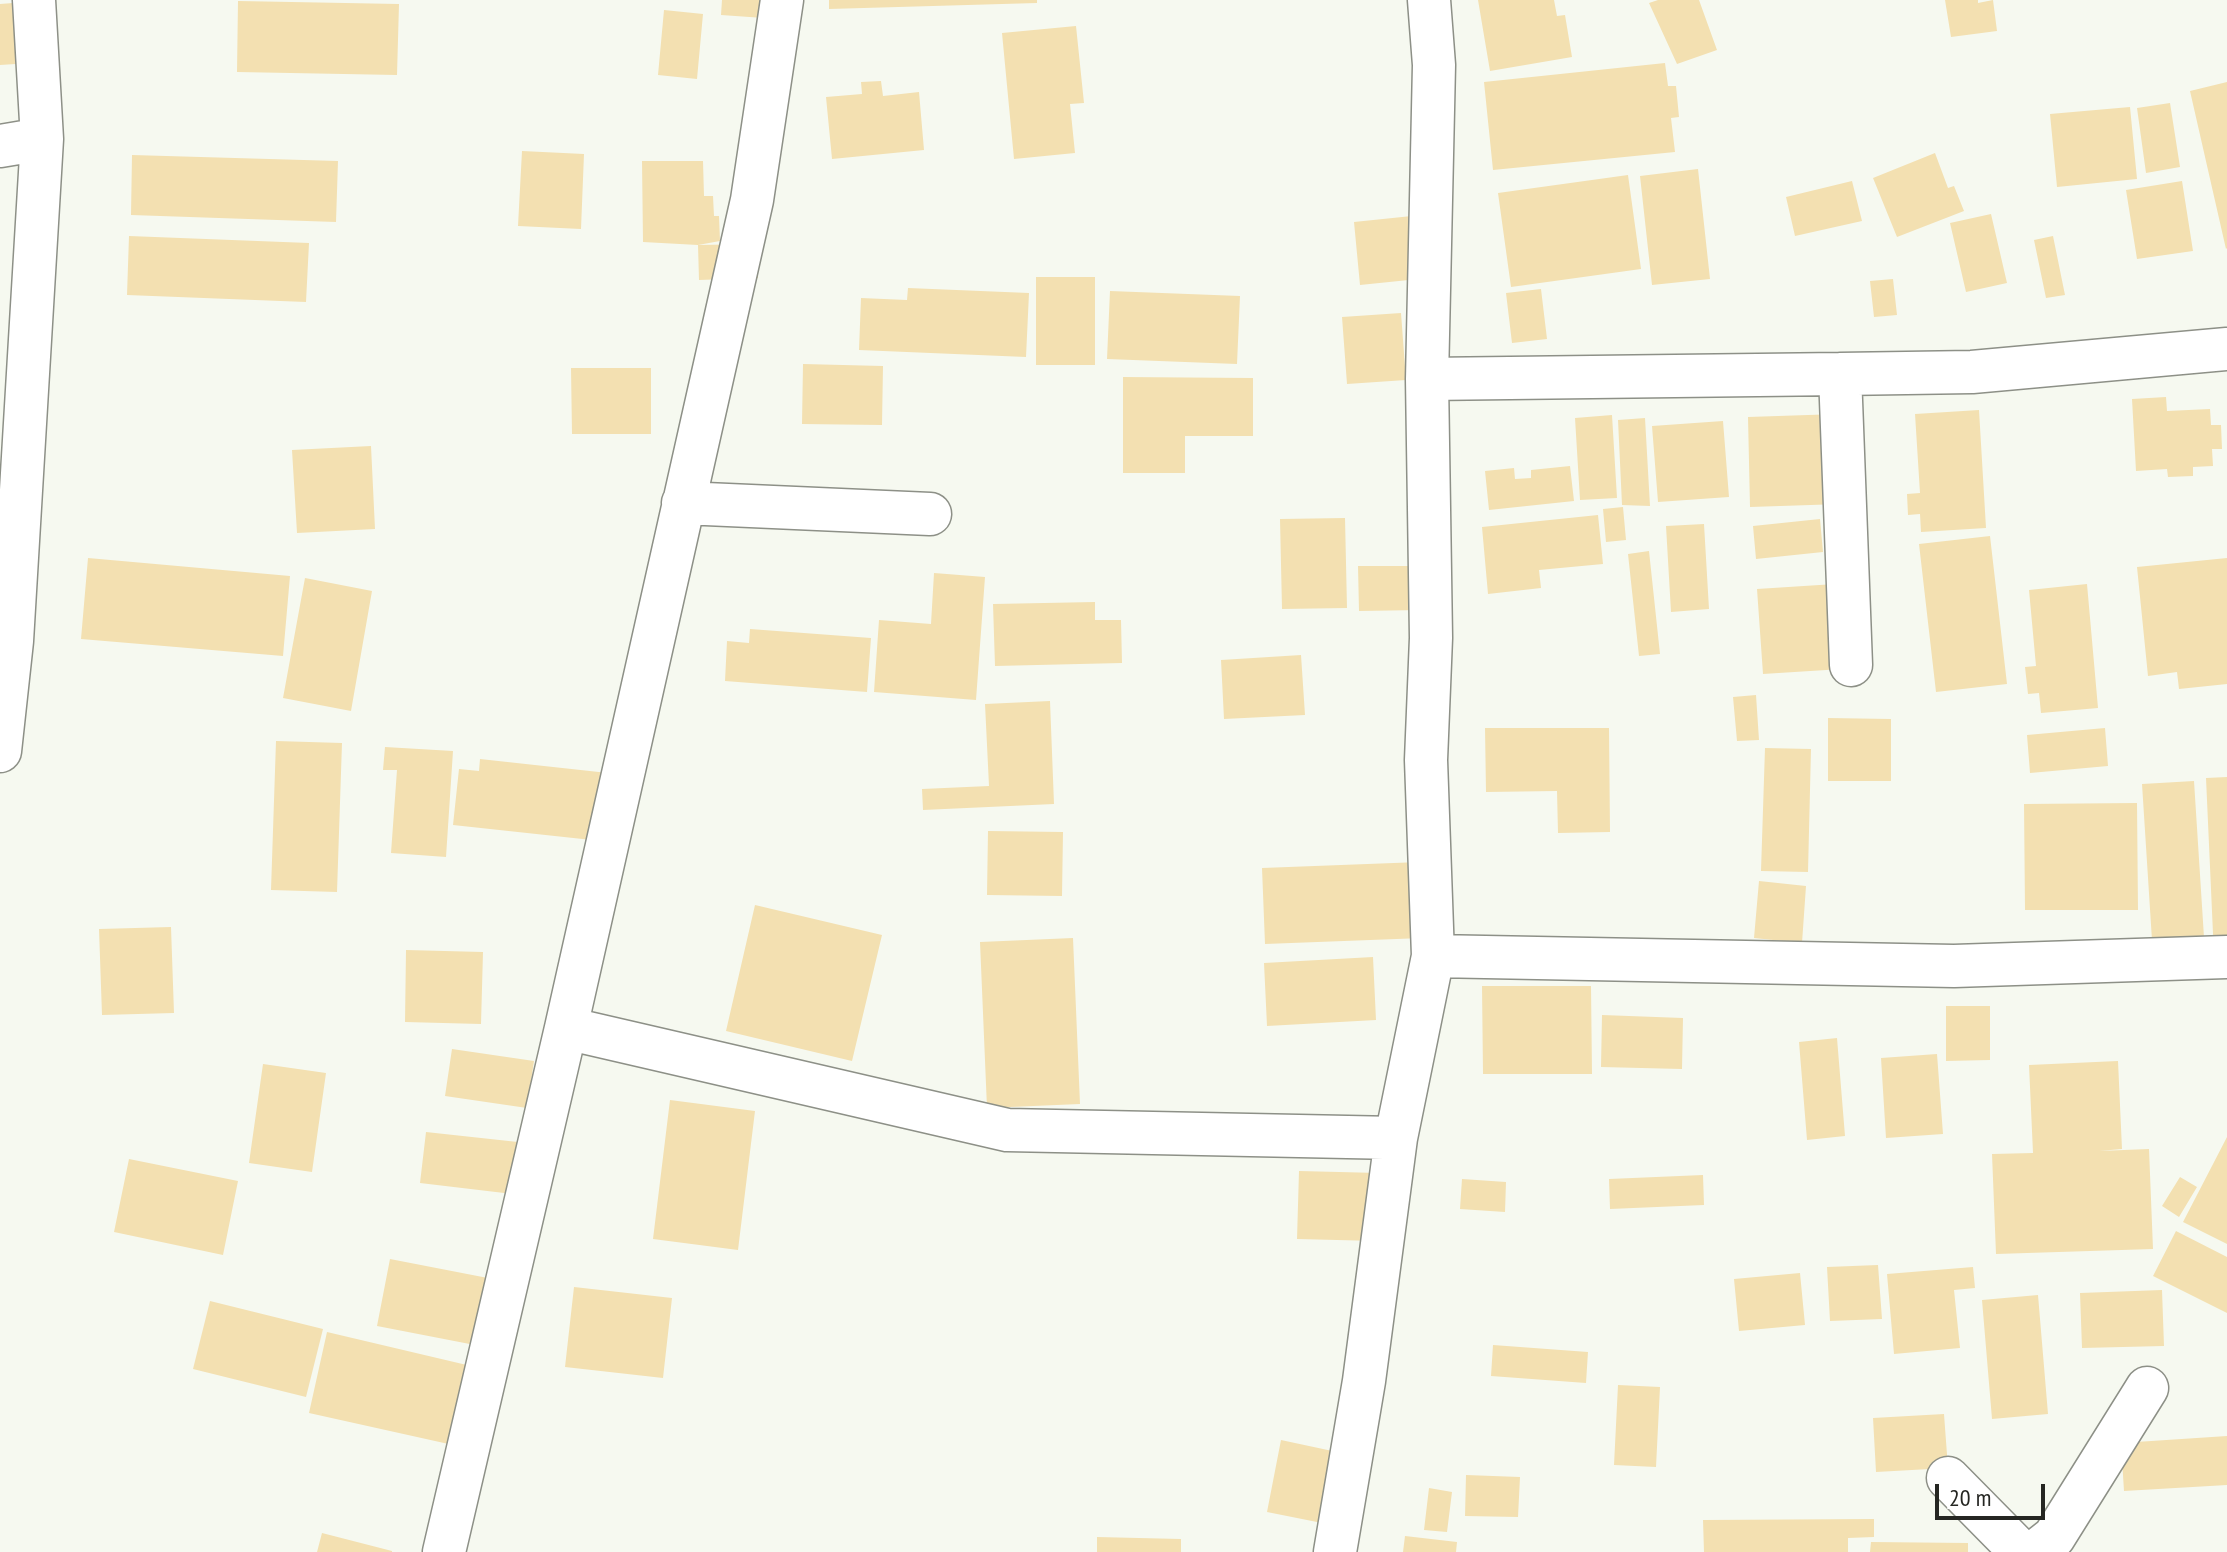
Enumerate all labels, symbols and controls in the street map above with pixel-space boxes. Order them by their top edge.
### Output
scale bar [1939,1468,2049,1518]
text: 20 m [1949,1482,1991,1513]

